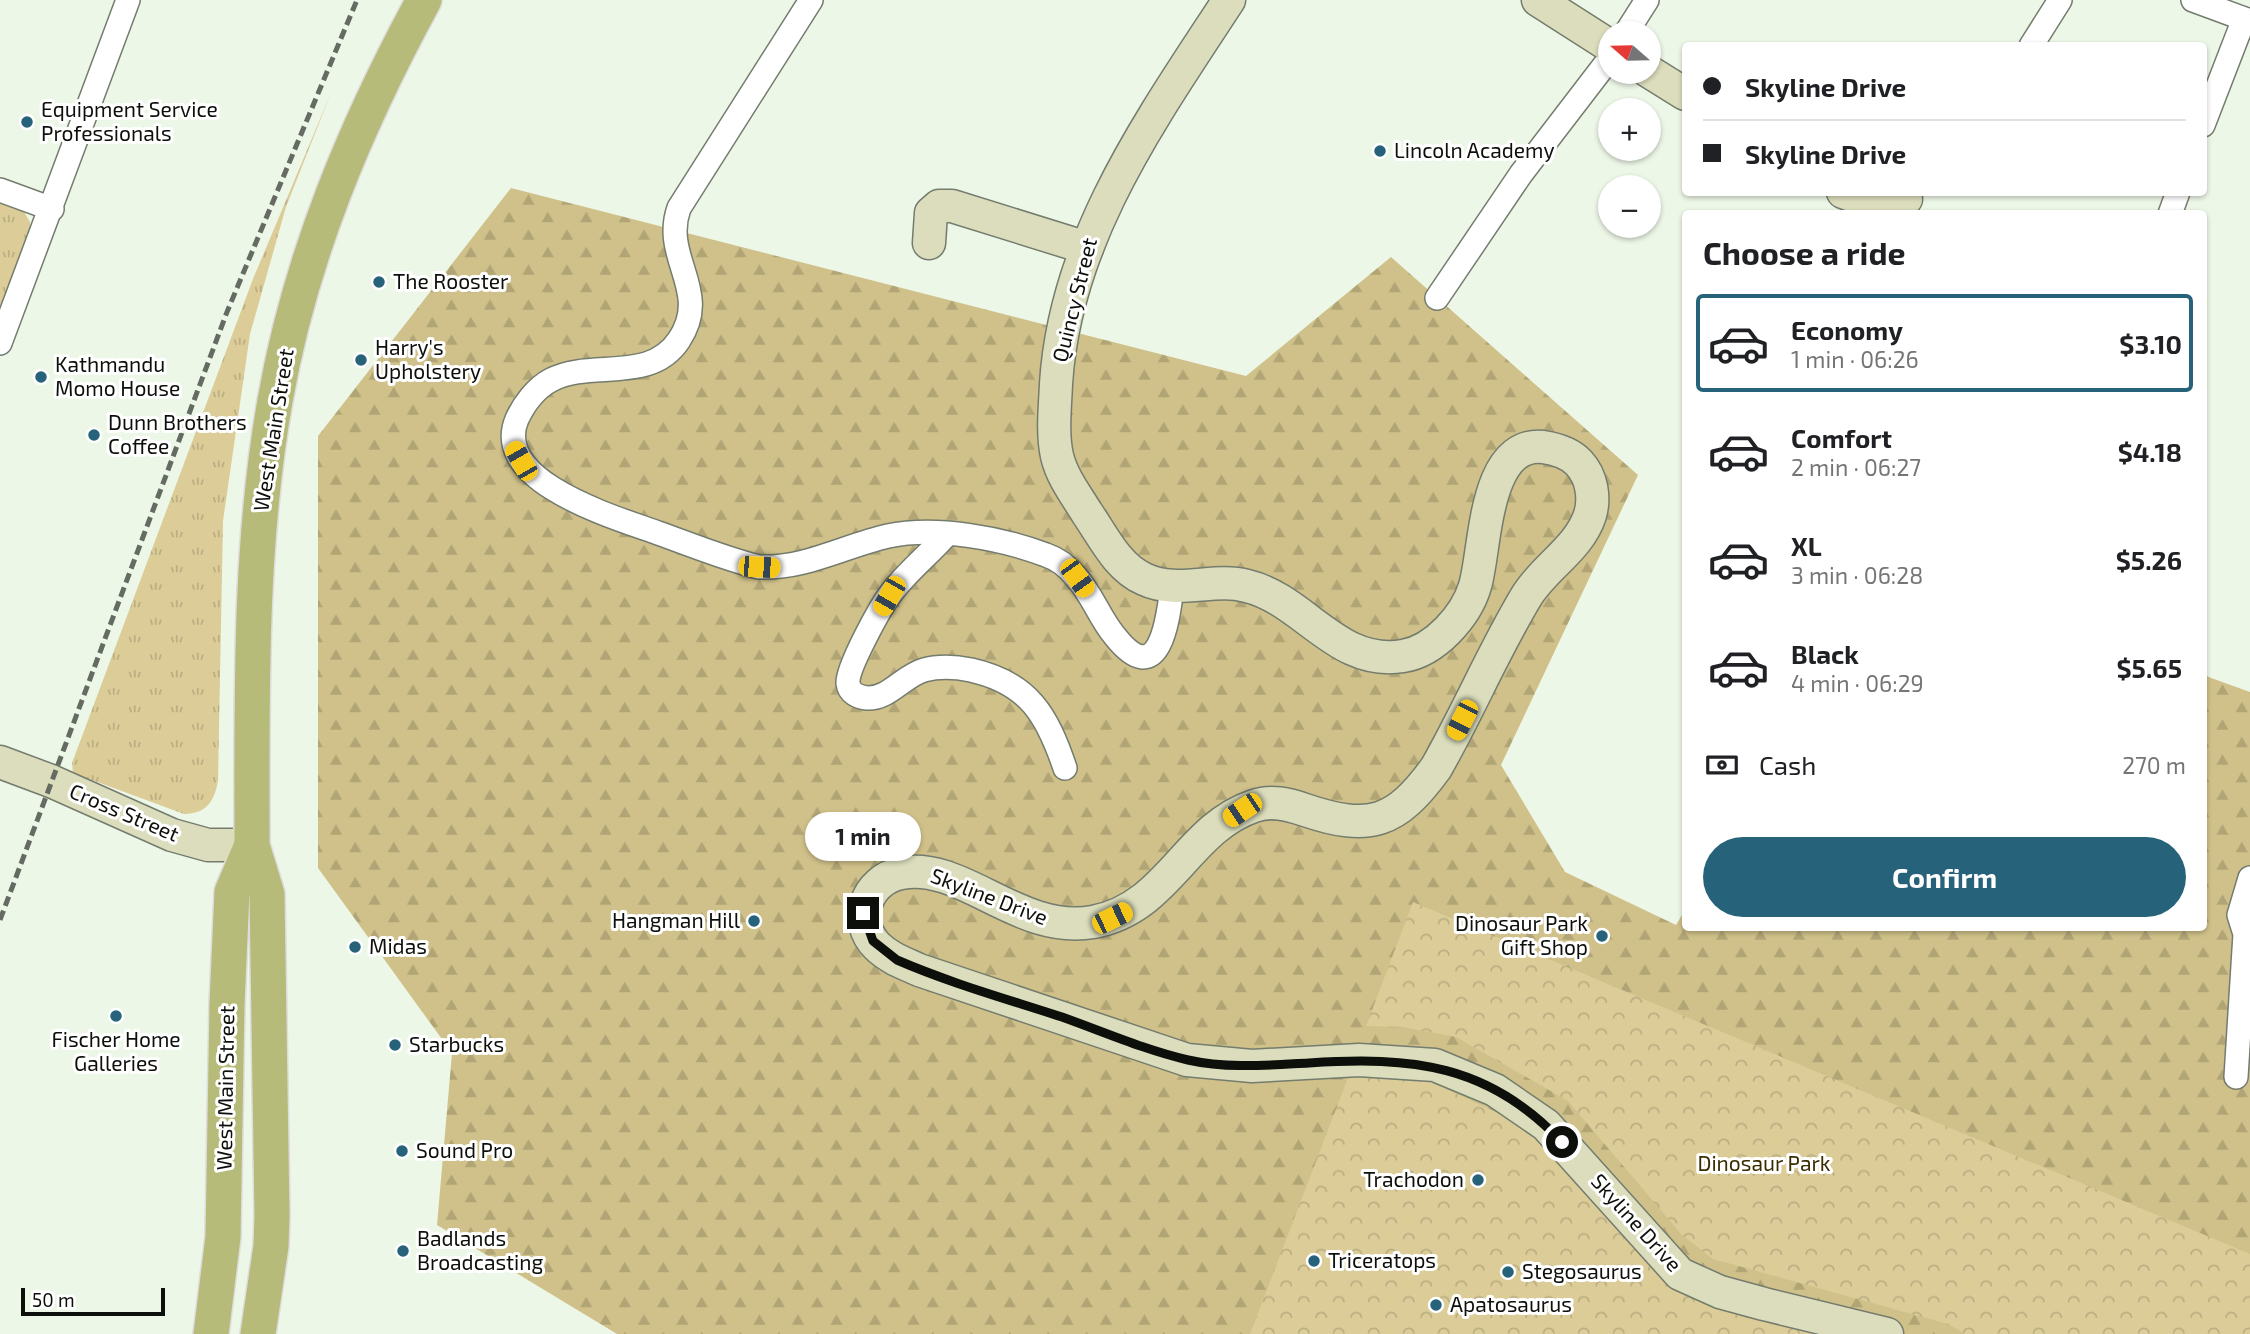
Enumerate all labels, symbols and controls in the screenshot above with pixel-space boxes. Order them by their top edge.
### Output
north arrow [1598,21,1661,84]
map controls [1598,21,1661,238]
text: Skyline Drive [1745,71,1906,102]
place label: Equipment Service Professionals [41,96,218,145]
button: + [1598,98,1661,161]
marker: Equipment Service Professionals [19,114,35,130]
place label: Lincoln Academy [1394,137,1555,162]
text: Skyline Drive [1745,138,1906,169]
marker: Lincoln Academy [1372,143,1388,159]
button: − [1598,175,1661,238]
text: Choose a ride [1703,233,1906,271]
street label: Quincy Street [1046,235,1102,365]
place label: The Rooster [393,268,509,293]
marker: The Rooster [371,274,387,290]
icon: car [1707,312,1770,375]
text: Economy [1791,314,1903,345]
text: $3.10 [2119,328,2182,359]
place label: Harry's Upholstery [375,334,481,383]
text: 1 min · 06:26 [1791,345,1919,373]
street label: West Main Street [247,347,298,513]
place label: Kathmandu Momo House [55,351,180,400]
marker: Harry's Upholstery [353,352,369,368]
marker: Kathmandu Momo House [33,369,49,385]
place label: Dunn Brothers Coffee [108,409,247,458]
icon: car [1707,420,1770,483]
text: Comfort [1791,422,1892,453]
marker: Dunn Brothers Coffee [86,427,102,443]
text: $4.18 [2118,436,2182,467]
car [502,438,541,484]
text: 2 min · 06:27 [1791,453,1921,481]
icon: car [1707,528,1770,591]
text: XL [1791,530,1822,561]
text: $5.26 [2116,544,2182,575]
car [738,555,781,579]
car [1057,555,1098,601]
text: 3 min · 06:28 [1791,561,1923,589]
car [870,573,909,619]
icon: car [1707,636,1770,699]
text: Black [1791,638,1859,669]
text: $5.65 [2117,652,2182,683]
text: 4 min · 06:29 [1791,669,1924,697]
car [1444,697,1481,743]
icon: cash [1703,746,1741,784]
text: Cash [1759,749,1816,780]
text: 270 m [2122,751,2186,779]
street label: Cross Street [66,777,183,846]
car [1219,790,1266,830]
callout: 1 min [805,811,921,860]
text: 1 min [835,822,891,850]
button: Confirm [1703,837,2186,917]
street label: Skyline Drive [928,862,1051,929]
route end [847,897,879,929]
car [1089,899,1136,937]
place label: Hangman Hill [612,907,741,932]
place label: Dinosaur Park Gift Shop [1455,910,1588,959]
marker: Hangman Hill [746,913,762,929]
marker: Dinosaur Park Gift Shop [1594,928,1610,944]
place label: Midas [369,933,427,958]
marker: Midas [347,939,363,955]
street label: West Main Street [211,1005,238,1170]
marker: Fischer Home Galleries [108,1008,124,1024]
place label: Fischer Home Galleries [51,1026,181,1075]
place label: Starbucks [409,1031,504,1056]
marker: Starbucks [387,1037,403,1053]
route start [1546,1126,1578,1158]
place label: Sound Pro [416,1137,513,1162]
marker: Sound Pro [394,1143,410,1159]
park label: Dinosaur Park [1697,1150,1831,1175]
place label: Trachodon [1363,1166,1464,1191]
street label: Skyline Drive [1587,1168,1688,1276]
marker: Trachodon [1470,1172,1486,1188]
place label: Badlands Broadcasting [417,1225,544,1274]
marker: Badlands Broadcasting [395,1243,411,1259]
place label: Triceratops [1328,1247,1436,1272]
marker: Triceratops [1306,1253,1322,1269]
place label: Stegosaurus [1522,1258,1642,1283]
marker: Stegosaurus [1500,1264,1516,1280]
scale bar [21,1285,164,1317]
text: 50 m [32,1288,75,1311]
place label: Apatosaurus [1450,1291,1572,1316]
marker: Apatosaurus [1428,1297,1444,1313]

